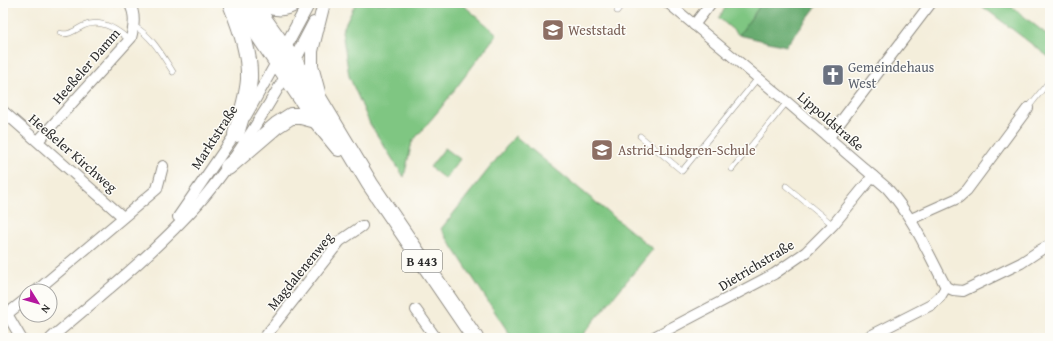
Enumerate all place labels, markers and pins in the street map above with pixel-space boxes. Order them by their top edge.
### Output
school or university icon: Weststadt [540,17,566,43]
place label: Weststadt [568,20,626,40]
place label: Gemeindehaus West [848,57,934,93]
church icon: Gemeindehaus West [820,62,846,88]
school or university icon: Astrid-Lindgren-Schule [589,137,615,163]
place label: Astrid-Lindgren-Schule [618,140,756,160]

